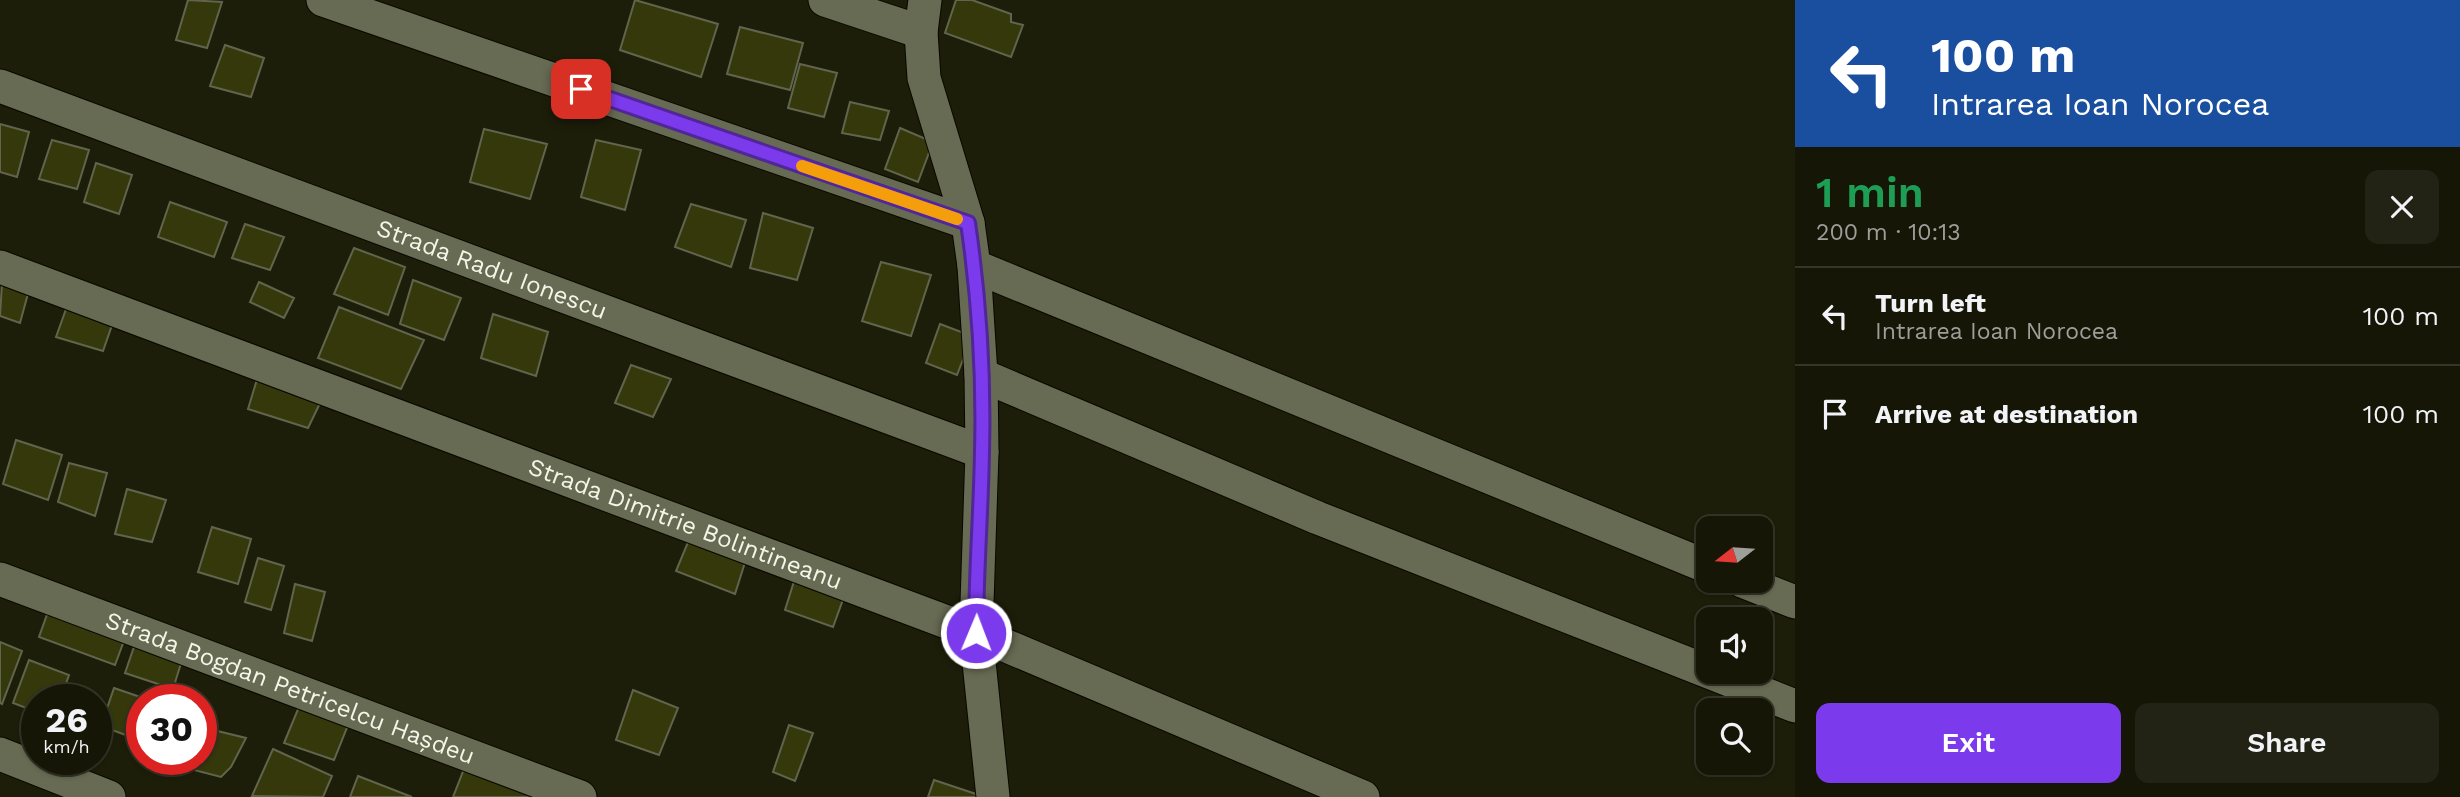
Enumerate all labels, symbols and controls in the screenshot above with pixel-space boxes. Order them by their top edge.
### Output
text: 100 m [1931,26,2075,84]
icon: left [1816,28,1907,119]
pin [551,59,611,119]
icon: arrive [562,70,600,108]
text: Intrarea Ioan Norocea [1931,85,2269,123]
text: 1 min [1816,168,1924,217]
button: close [2365,170,2439,244]
street label: Strada Radu Ionescu [373,214,611,325]
text: 200 m · 10:13 [1816,219,1961,246]
text: Turn left [1875,288,1986,318]
icon: left [1816,297,1854,335]
text: 100 m [2363,301,2439,331]
text: Intrarea Ioan Norocea [1875,318,2118,345]
icon: arrive [1816,395,1854,433]
text: Arrive at destination [1875,399,2138,429]
text: 100 m [2363,399,2439,429]
street label: Strada Dimitrie Bolintineanu [525,452,846,596]
north arrow [1696,516,1773,593]
map controls [1696,516,1773,775]
position arrow [939,596,1013,670]
street label: Strada Bogdan Petricelcu Hașdeu [102,606,479,770]
button: sound [1696,607,1773,684]
speed limit sign: 30 [126,684,217,775]
button: search [1696,698,1773,775]
text: 26 [45,699,88,741]
button: Exit [1816,703,2121,783]
button: Share [2135,703,2439,783]
text: km/h [43,736,90,757]

